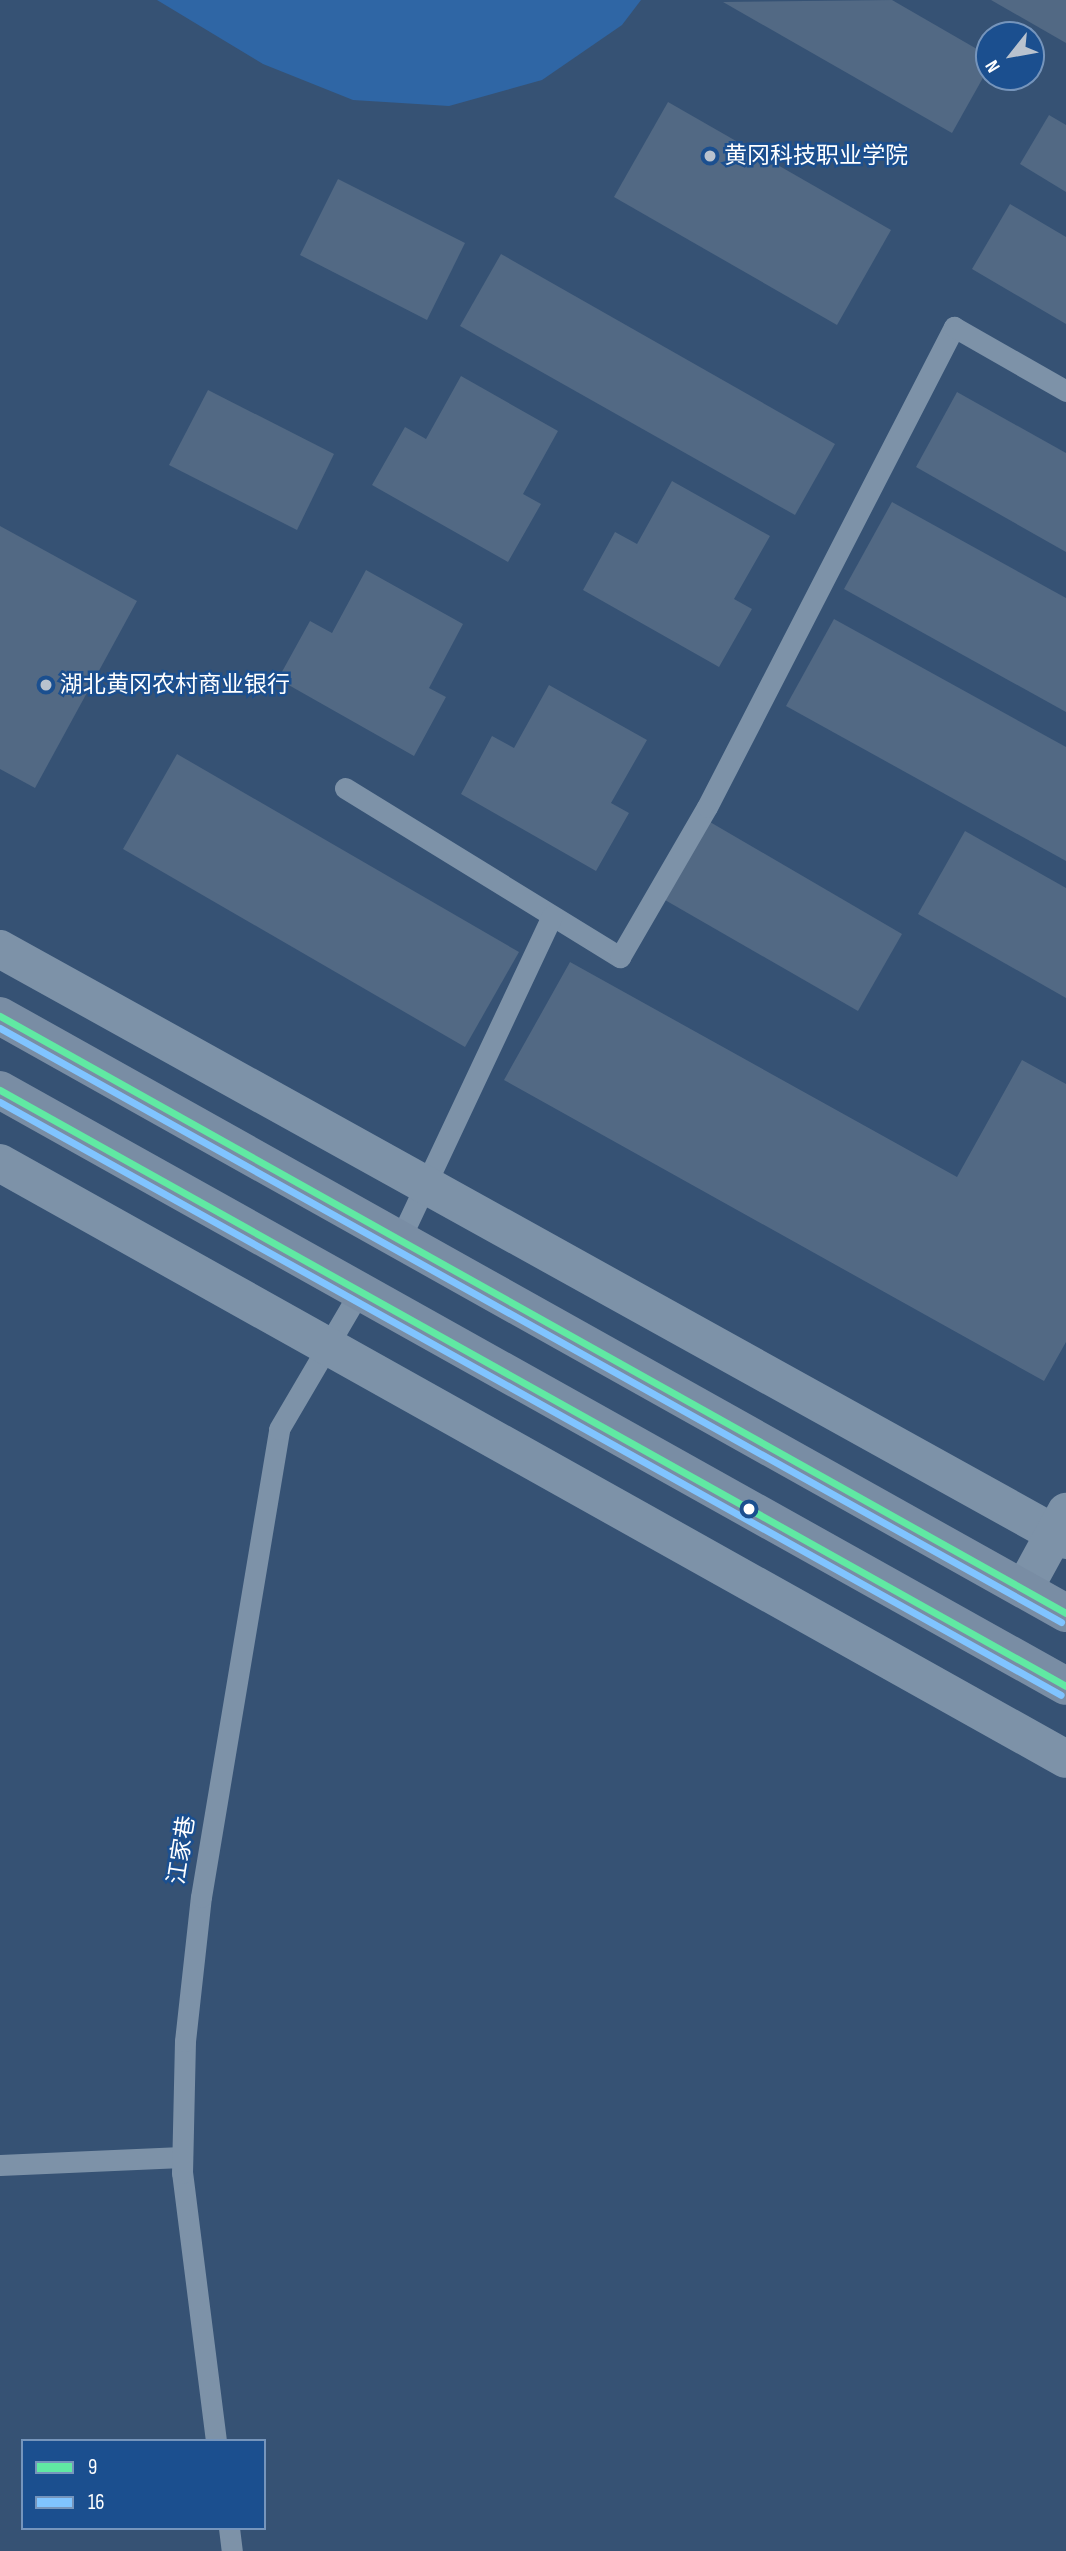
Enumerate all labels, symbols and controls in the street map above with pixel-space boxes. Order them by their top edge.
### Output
north arrow [975,21,1045,91]
text: N [981,56,1006,76]
place label: 黄冈科技职业学院 [724,142,908,170]
marker: 黄冈科技职业学院 [702,148,718,164]
place label: 湖北黄冈农村商业银行 [60,671,290,699]
marker: 湖北黄冈农村商业银行 [38,677,54,693]
unlabelled marker [742,1502,756,1516]
street label: 江家巷 [163,1814,201,1886]
legend [21,2439,266,2530]
text: 9 [88,2455,97,2480]
text: 16 [88,2490,105,2515]

